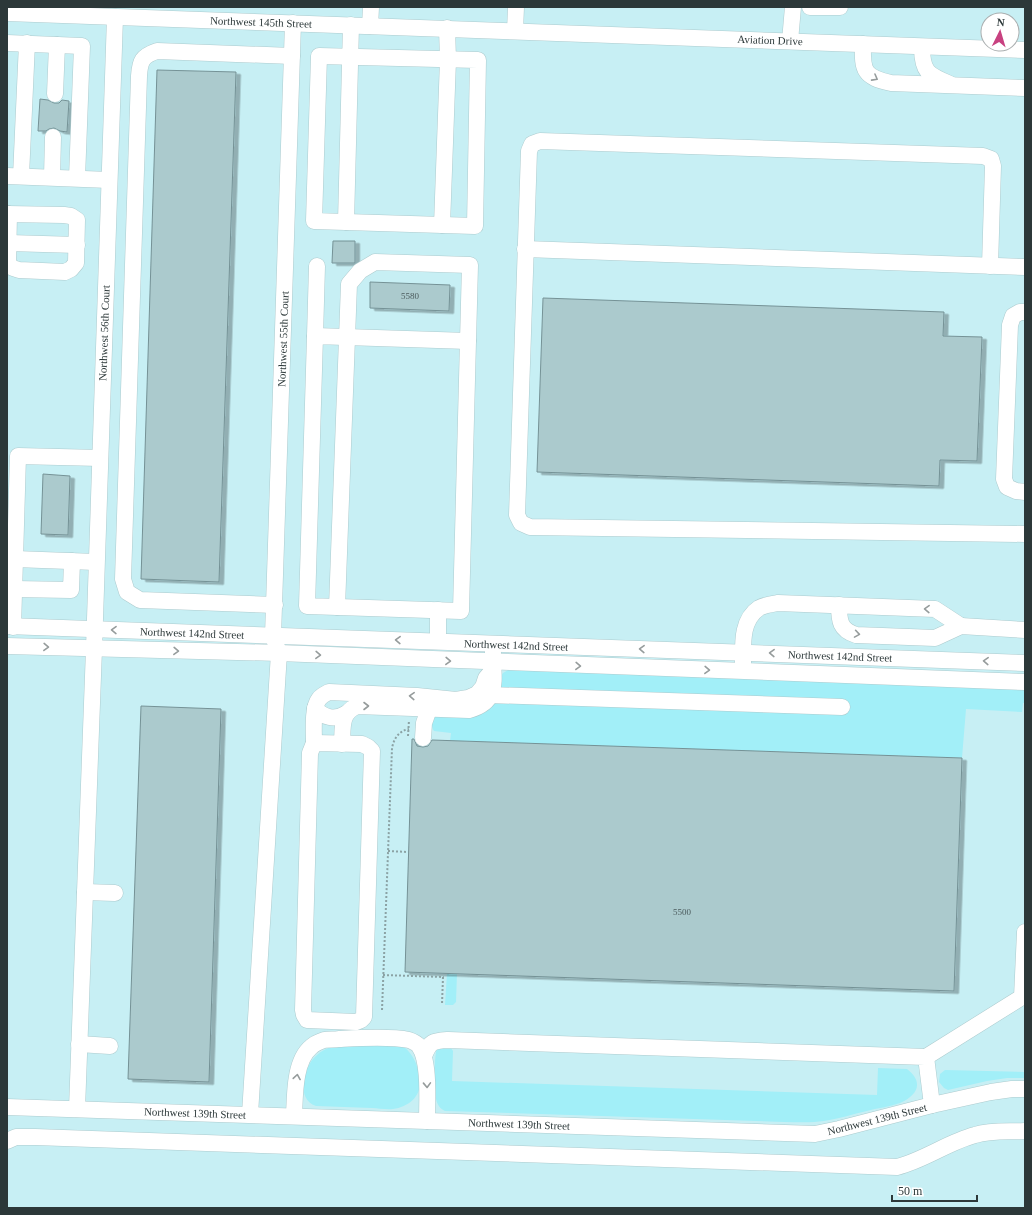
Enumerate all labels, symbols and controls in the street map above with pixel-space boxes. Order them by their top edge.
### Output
north arrow [980,12,1020,52]
street label: Northwest 145th Street [210,14,312,30]
text: N [996,16,1005,28]
street label: Aviation Drive [737,33,803,47]
one-way arrow [871,73,878,80]
street label: Northwest 56th Court [96,285,112,381]
street label: Northwest 55th Court [275,291,291,387]
house number: 5580 [401,291,420,301]
one-way arrow [924,604,930,613]
street label: Northwest 142nd Street [140,625,244,641]
one-way arrow [111,626,117,634]
one-way arrow [854,629,861,638]
one-way arrow [395,636,401,644]
street label: Northwest 142nd Street [464,637,568,653]
one-way arrow [43,643,49,651]
one-way arrow [639,645,645,654]
one-way arrow [173,647,179,656]
street label: Northwest 142nd Street [788,648,892,664]
one-way arrow [769,649,775,657]
one-way arrow [315,651,321,659]
one-way arrow [445,656,451,665]
one-way arrow [983,657,989,665]
one-way arrow [575,661,581,670]
one-way arrow [704,666,710,674]
one-way arrow [409,691,415,700]
one-way arrow [363,702,369,710]
house number: 5500 [673,907,692,917]
one-way arrow [292,1074,301,1081]
one-way arrow [422,1082,431,1088]
street label: Northwest 139th Street [826,1101,928,1137]
street label: Northwest 139th Street [144,1105,246,1121]
street label: Northwest 139th Street [468,1116,570,1132]
scale bar [892,1177,977,1203]
text: 50 m [898,1184,923,1198]

